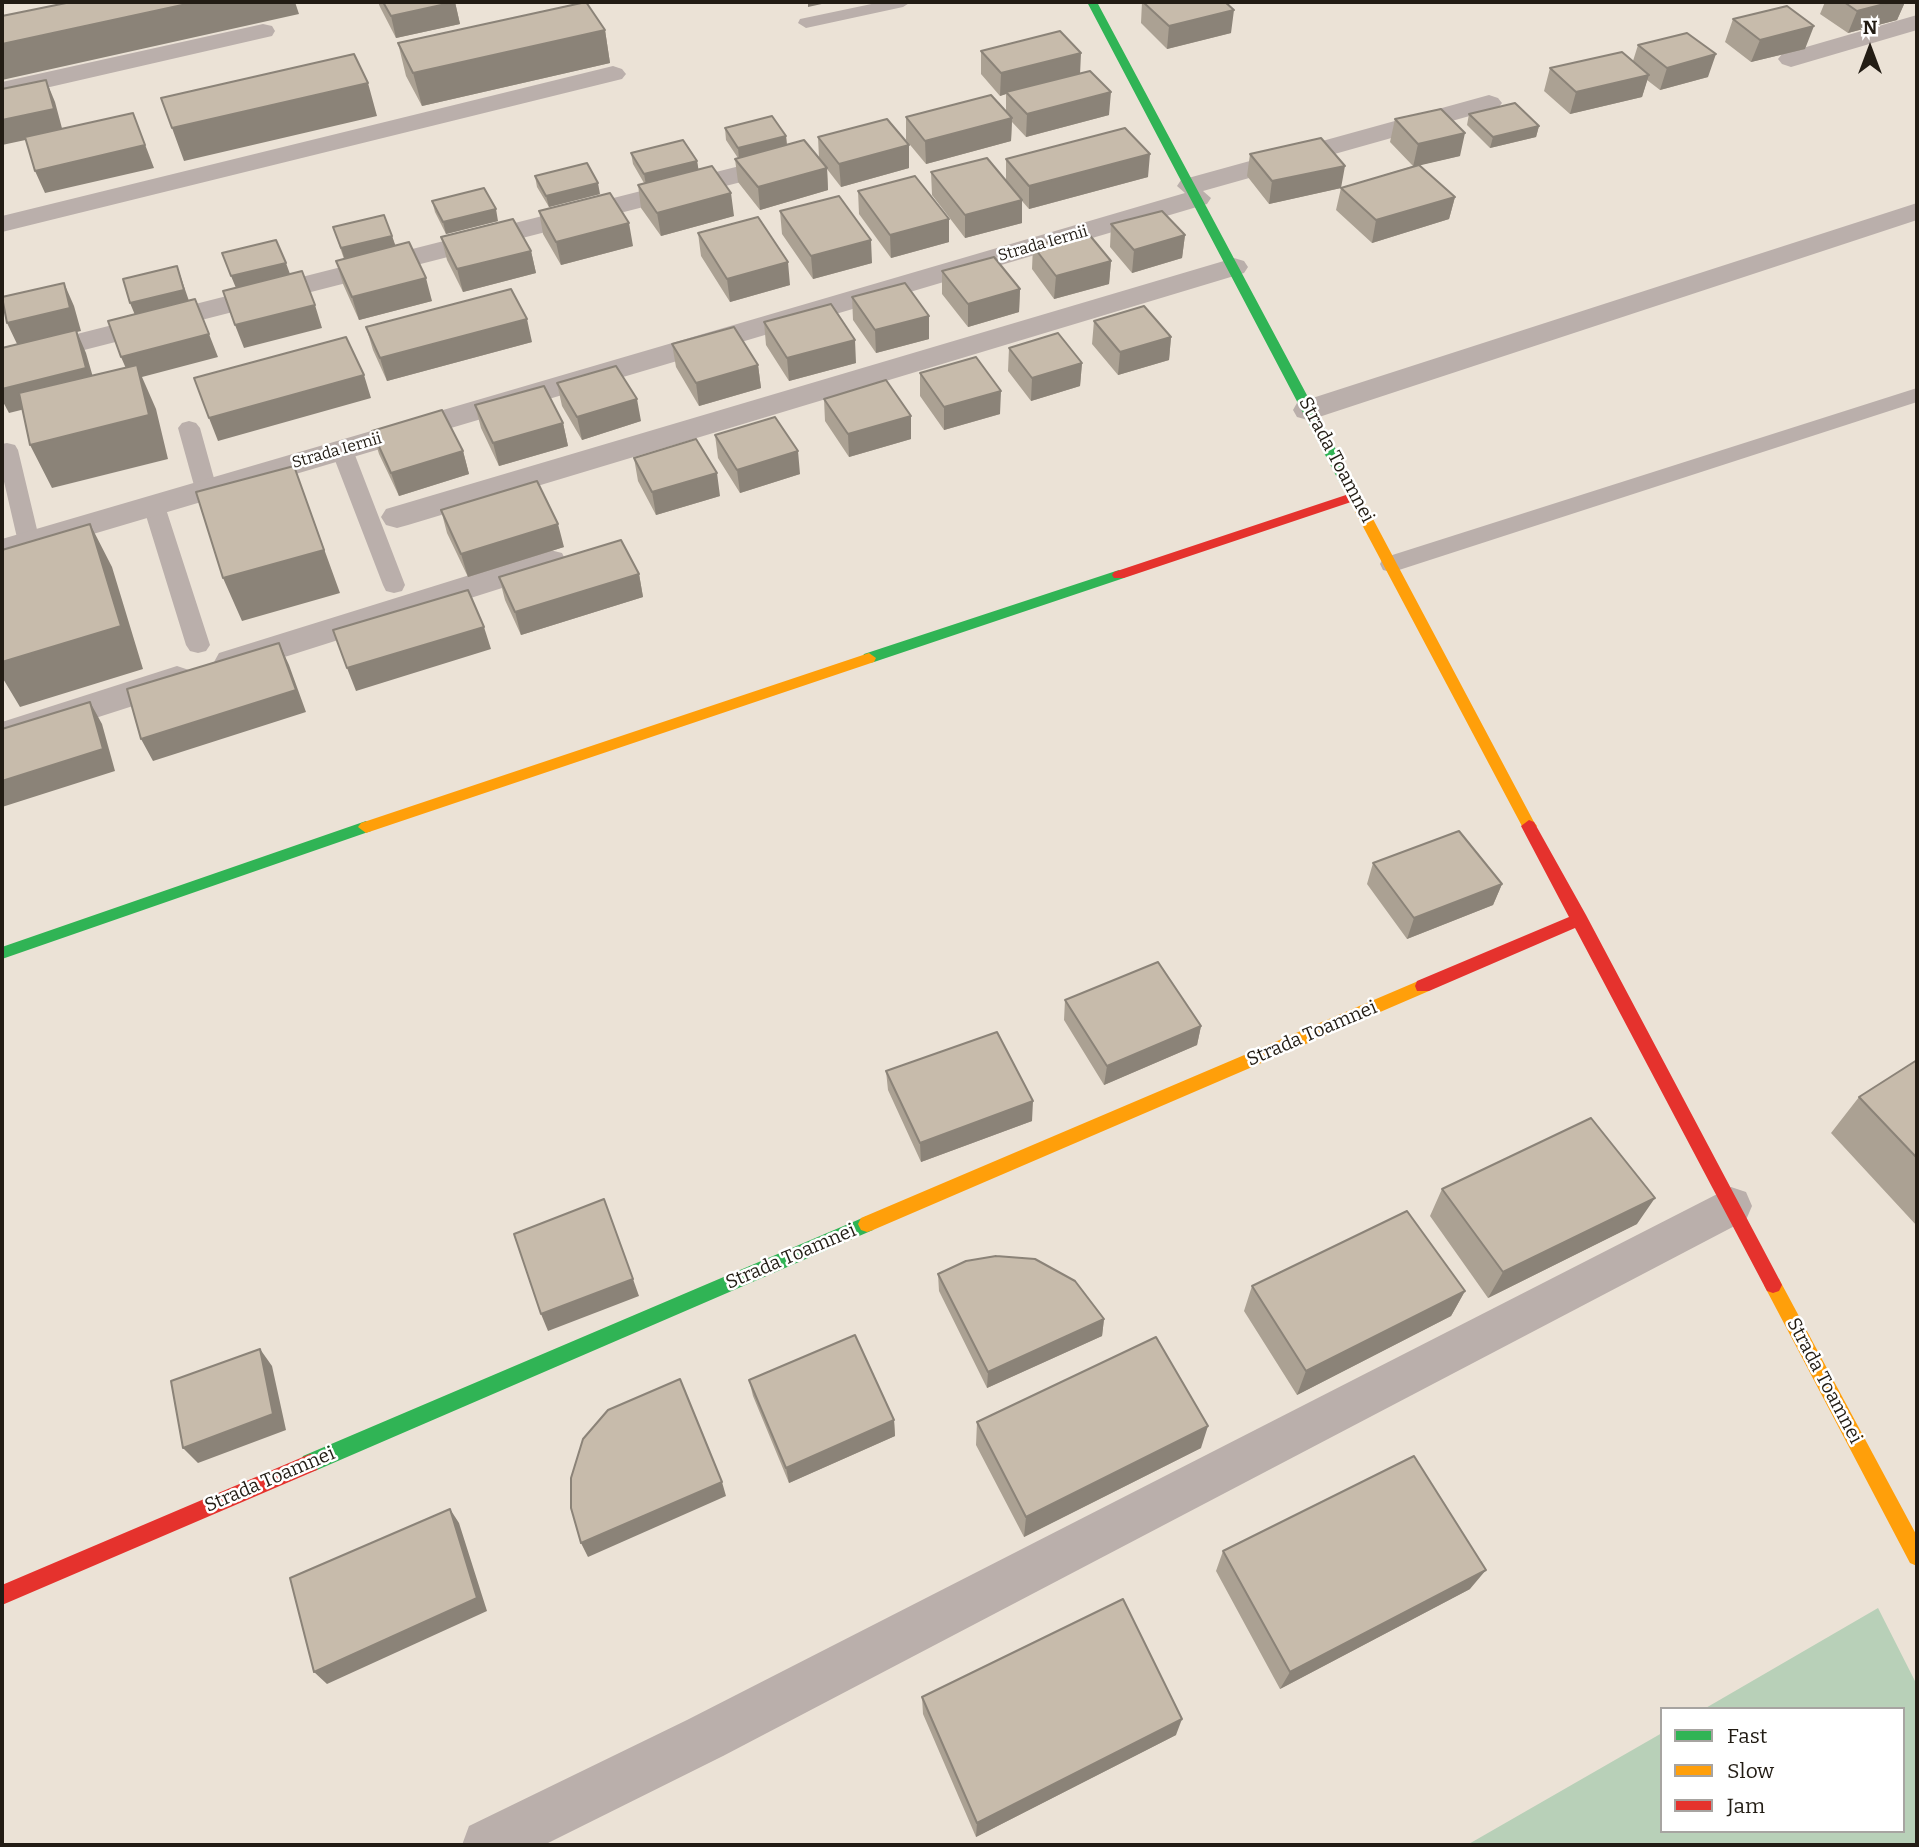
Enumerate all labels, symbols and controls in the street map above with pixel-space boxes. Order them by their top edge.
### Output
north arrow [1835,14,1905,84]
text: N [1863,16,1877,39]
street label: Strada Iernii [996,222,1090,266]
street label: Strada Toamnei [1293,393,1379,527]
street label: Strada Iernii [290,429,384,473]
street label: Strada Toamnei [1244,996,1380,1072]
street label: Strada Toamnei [723,1219,859,1295]
street label: Strada Toamnei [1781,1314,1867,1448]
street label: Strada Toamnei [202,1442,338,1518]
legend [1660,1707,1905,1833]
text: Fast [1727,1723,1767,1749]
text: Slow [1727,1758,1774,1784]
text: Jam [1727,1793,1765,1819]

